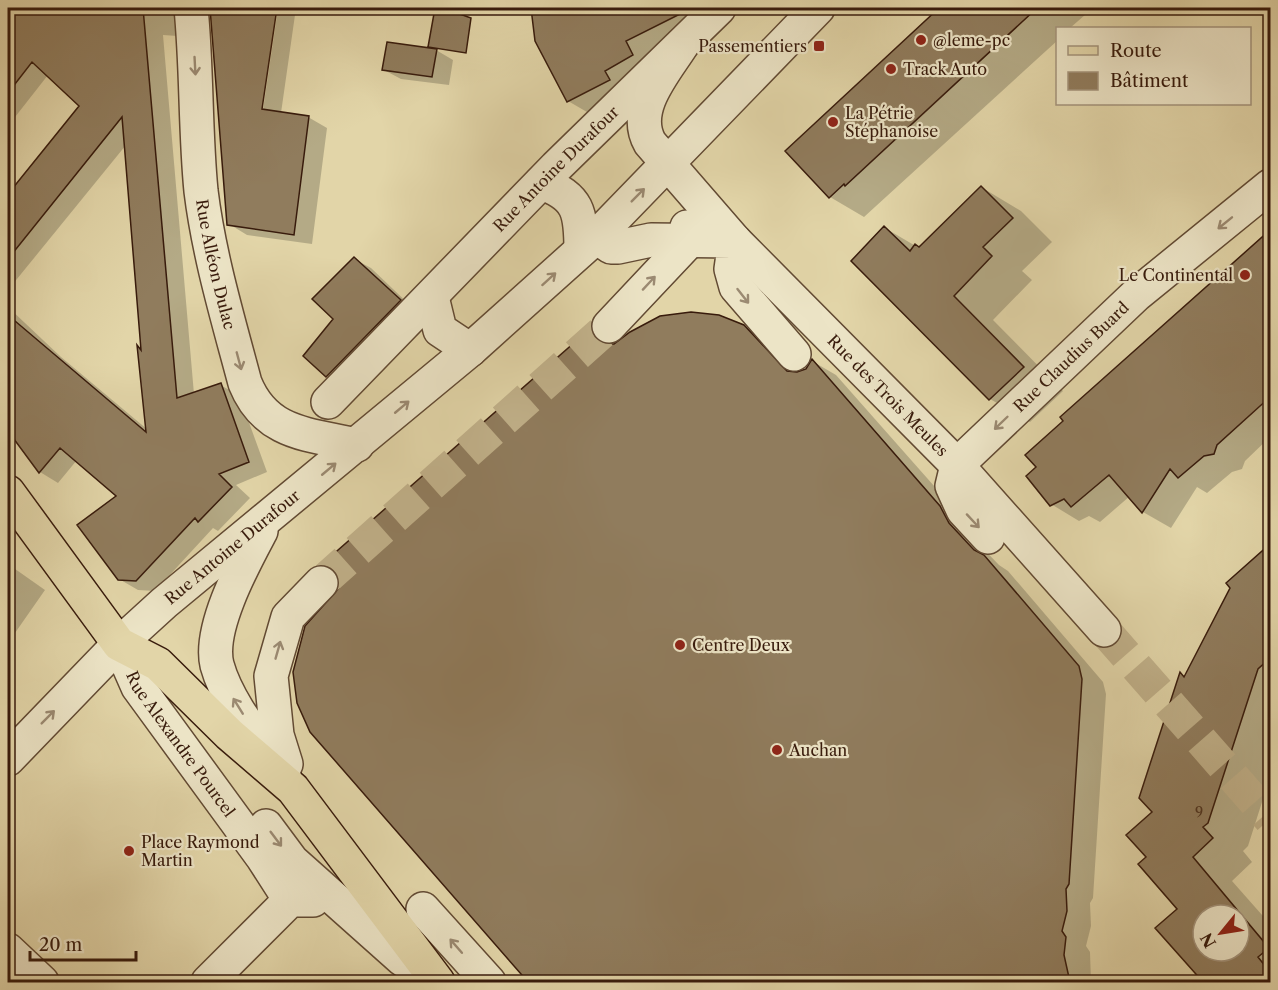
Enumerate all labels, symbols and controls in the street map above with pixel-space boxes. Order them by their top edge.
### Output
legend [1056,27,1251,105]
place label: @leme-pc [933,30,1010,50]
marker: @leme-pc [914,33,928,47]
place label: Passementiers [698,36,807,56]
marker: Passementiers [812,39,826,53]
text: Route [1110,40,1162,62]
one-way arrow [189,55,200,75]
place label: Track Auto [903,59,987,79]
marker: Track Auto [884,62,898,76]
text: Bâtiment [1110,70,1189,92]
street label: Rue Antoine Durafour [489,101,623,236]
place label: La Pétrie Stéphanoise [845,103,938,141]
marker: La Pétrie Stéphanoise [826,115,840,129]
one-way arrow [630,188,645,203]
street label: Rue Alléon Dulac [192,198,240,332]
one-way arrow [1217,216,1233,229]
place label: Le Continental [1119,265,1233,285]
marker: Le Continental [1238,268,1252,282]
one-way arrow [541,272,556,286]
one-way arrow [642,276,656,291]
one-way arrow [737,287,750,303]
street label: Rue Claudius Buard [1009,297,1133,416]
street label: Rue des Trois Meules [823,330,953,460]
one-way arrow [234,352,245,371]
one-way arrow [394,400,409,414]
one-way arrow [994,415,1009,430]
one-way arrow [320,462,336,475]
street label: Rue Antoine Durafour [160,485,304,608]
one-way arrow [966,514,981,529]
place label: Centre Deux [692,635,791,655]
marker: Centre Deux [673,638,687,652]
one-way arrow [273,641,284,660]
street label: Rue Alexandre Pourcel [122,668,240,821]
one-way arrow [231,697,244,714]
one-way arrow [41,709,56,724]
place label: Auchan [788,740,847,760]
marker: Auchan [770,743,784,757]
house number: 9 [1195,803,1203,821]
one-way arrow [270,831,282,847]
place label: Place Raymond Martin [141,832,260,870]
marker: Place Raymond Martin [122,844,136,858]
north arrow [1191,903,1251,963]
scale bar [30,924,136,962]
text: N [1196,929,1220,952]
text: 20 m [39,934,83,956]
one-way arrow [449,939,463,954]

